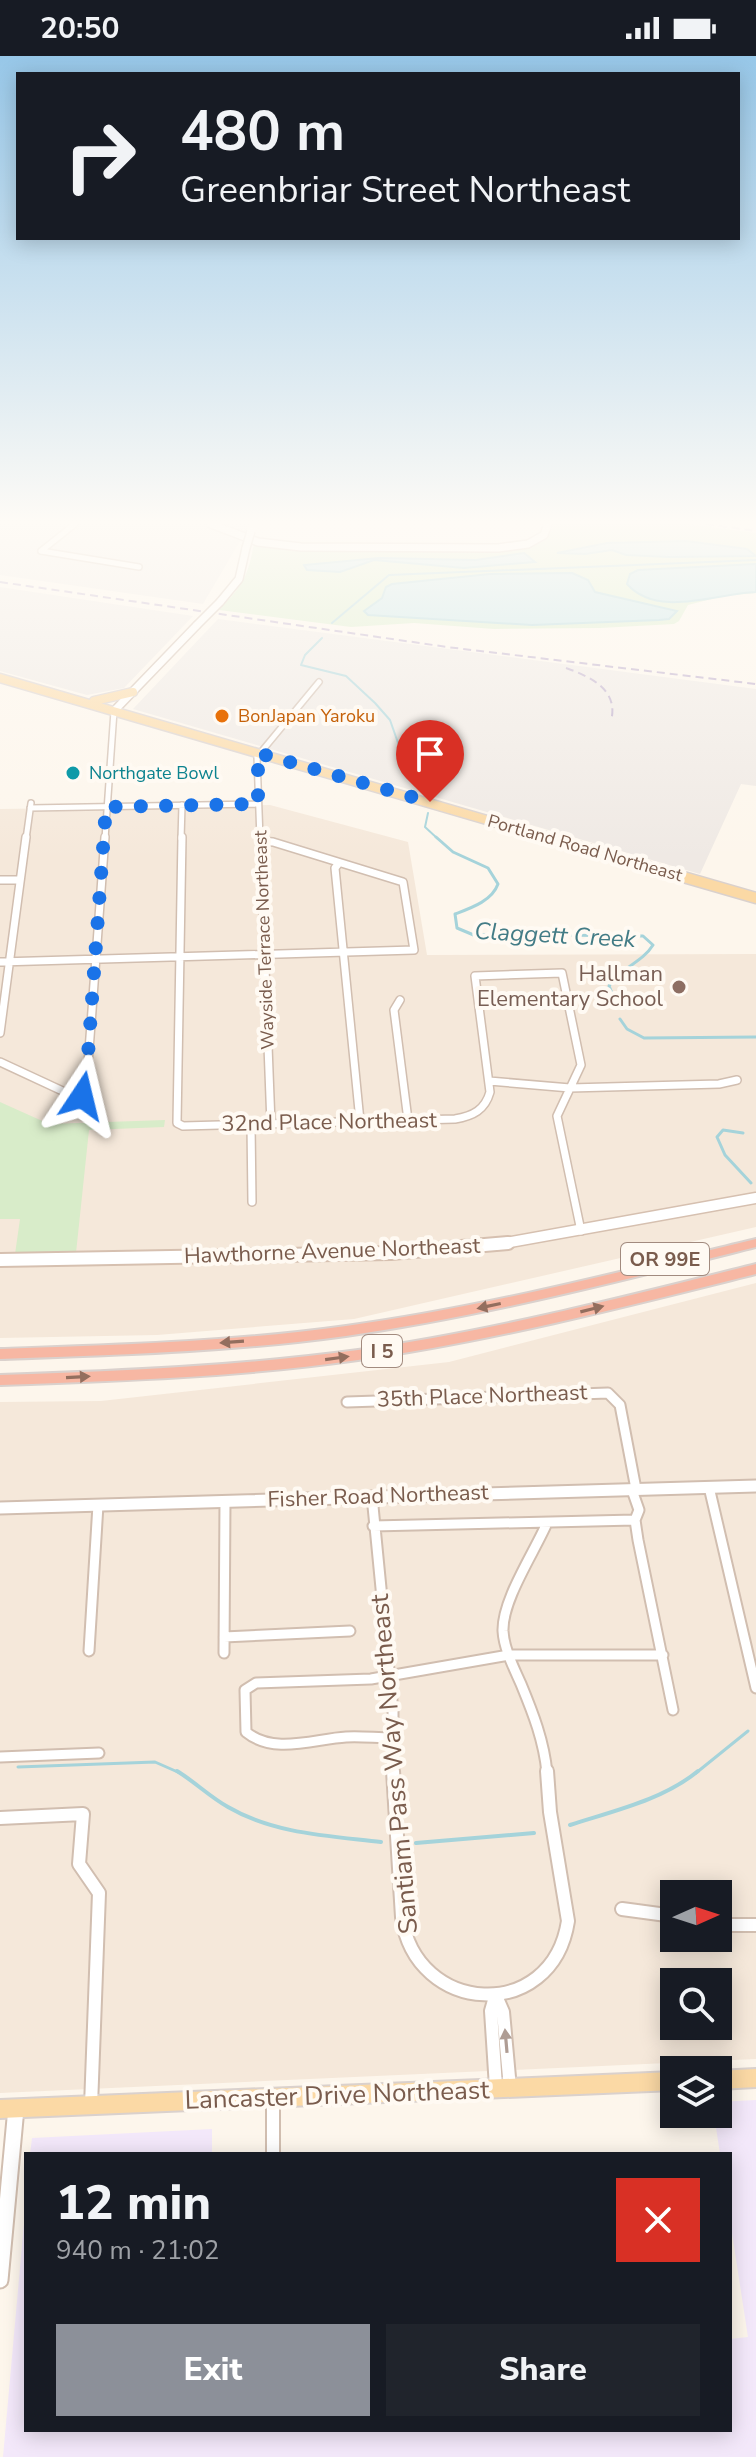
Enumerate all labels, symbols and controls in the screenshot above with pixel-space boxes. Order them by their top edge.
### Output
text: 20:50 [40,8,119,49]
text: 480 m [180,93,345,170]
icon: right [48,104,152,208]
text: Greenbriar Street Northeast [180,166,630,215]
place label: BonJapan Yaroku [238,704,375,728]
marker: BonJapan Yaroku [213,707,231,725]
pin [396,720,464,802]
icon: arrive [408,732,452,776]
place label: Northgate Bowl [89,761,219,785]
marker: Northgate Bowl [64,764,82,782]
street label: Portland Road Northeast [485,809,686,888]
street label: Wayside Terrace Northeast [248,829,280,1050]
water label: Claggett Creek [473,915,638,955]
place label: Hallman Elementary School [477,959,663,1014]
marker: Hallman Elementary School [670,978,688,996]
position arrow [40,1054,124,1138]
street label: 32nd Place Northeast [221,1105,437,1139]
street label: Hawthorne Avenue Northeast [183,1231,481,1271]
road number: OR 99E [621,1243,709,1275]
one-way arrow [477,1300,502,1313]
one-way arrow [580,1302,605,1315]
road number: I 5 [362,1335,402,1367]
one-way arrow [219,1336,244,1349]
one-way arrow [325,1351,350,1364]
one-way arrow [66,1371,91,1384]
street label: 35th Place Northeast [376,1377,588,1415]
street label: Fisher Road Northeast [267,1477,489,1515]
street label: Santiam Pass Way Northeast [362,1592,426,1935]
north arrow [660,1880,732,1952]
map controls [660,1880,732,2128]
button: search [660,1968,732,2040]
one-way arrow [499,2029,512,2054]
button: layers [660,2056,732,2128]
street label: Lancaster Drive Northeast [184,2072,491,2118]
text: 12 min [56,2170,211,2236]
button: close [616,2178,700,2262]
text: 940 m · 21:02 [56,2233,219,2268]
button: Exit [56,2324,370,2416]
button: Share [386,2324,700,2416]

